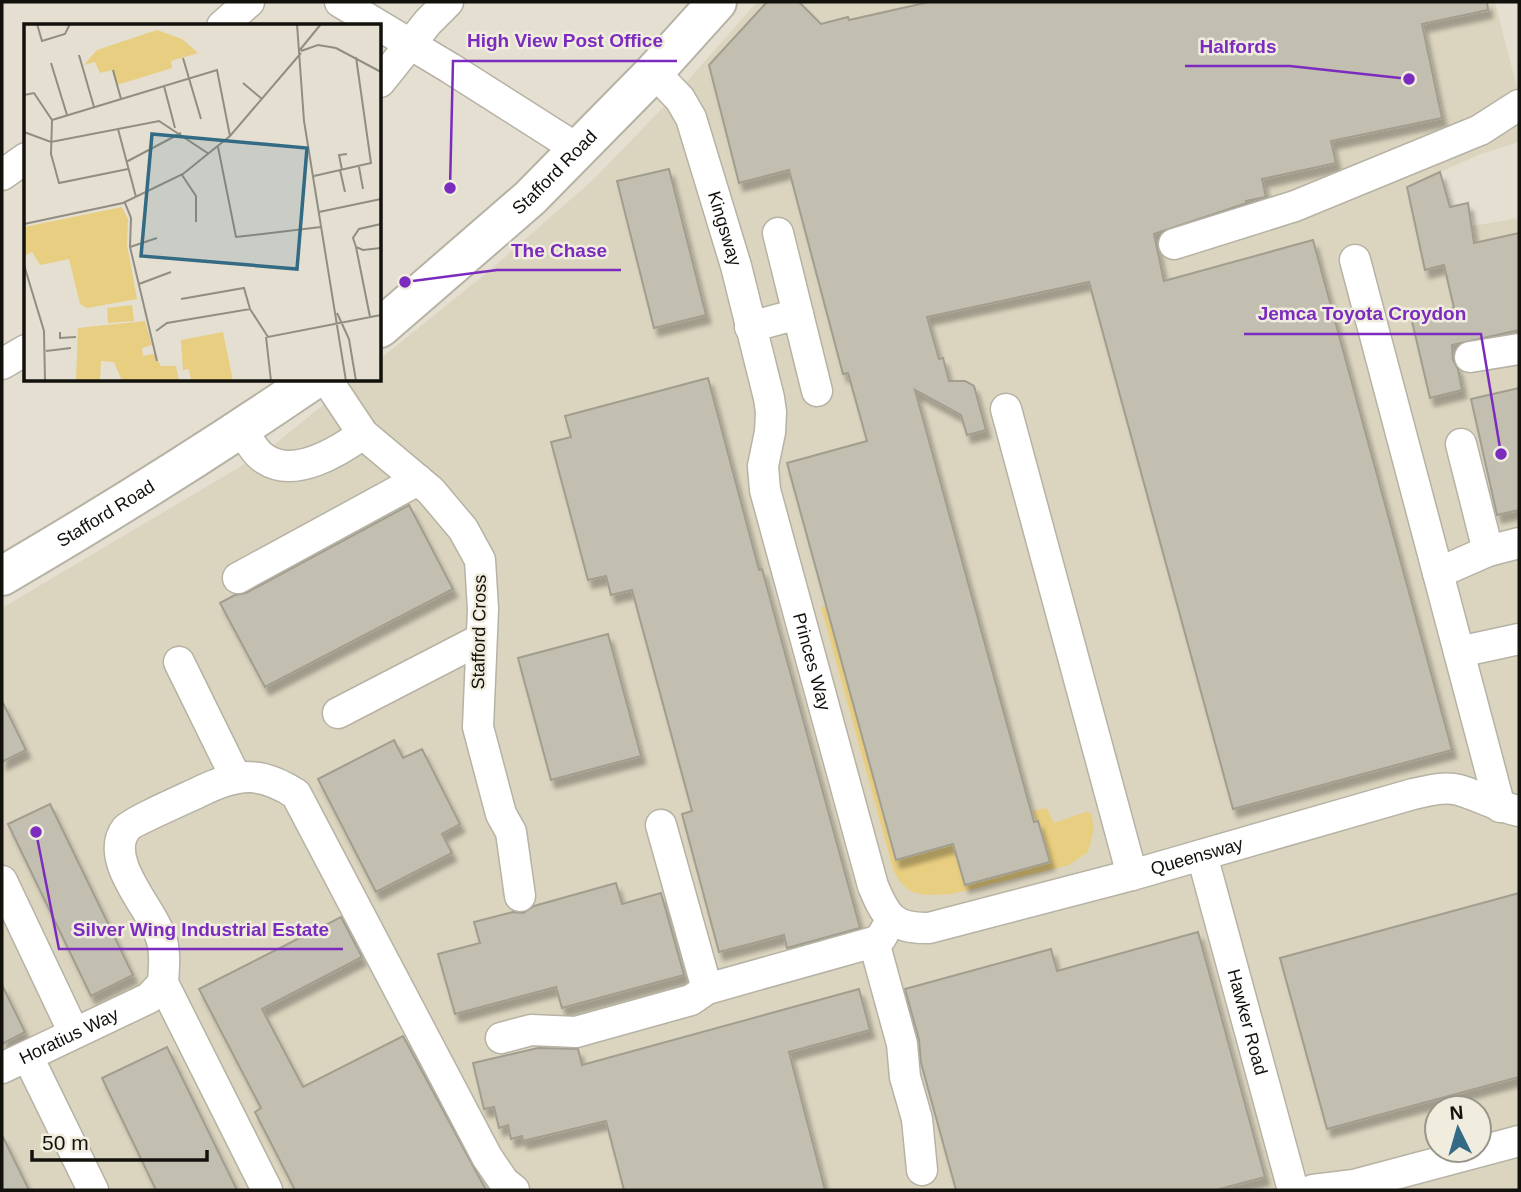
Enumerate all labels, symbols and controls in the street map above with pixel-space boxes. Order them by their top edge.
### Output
callout: High View Post Office [453,21,677,61]
inset map [24,24,382,382]
callout: Halfords [1185,26,1290,66]
text: High View Post Office [467,30,663,51]
text: Halfords [1199,36,1277,57]
street label: Stafford Road [508,126,601,219]
street label: Kingsway [704,189,745,268]
callout: The Chase [497,230,621,270]
text: The Chase [511,240,607,261]
callout: Jemca Toyota Croydon [1244,294,1481,334]
text: Jemca Toyota Croydon [1258,303,1466,324]
street label: Stafford Road [53,476,158,551]
street label: Stafford Cross [468,574,490,690]
street label: Princes Way [789,611,835,713]
street label: Queensway [1148,834,1245,879]
callout: Silver Wing Industrial Estate [59,909,343,949]
text: Silver Wing Industrial Estate [73,919,329,940]
street label: Hawker Road [1223,967,1271,1077]
street label: Horatius Way [16,1004,122,1068]
north arrow [1423,1094,1493,1164]
text: N [1449,1102,1464,1124]
scale bar [32,1118,206,1162]
text: 50 m [42,1131,89,1154]

